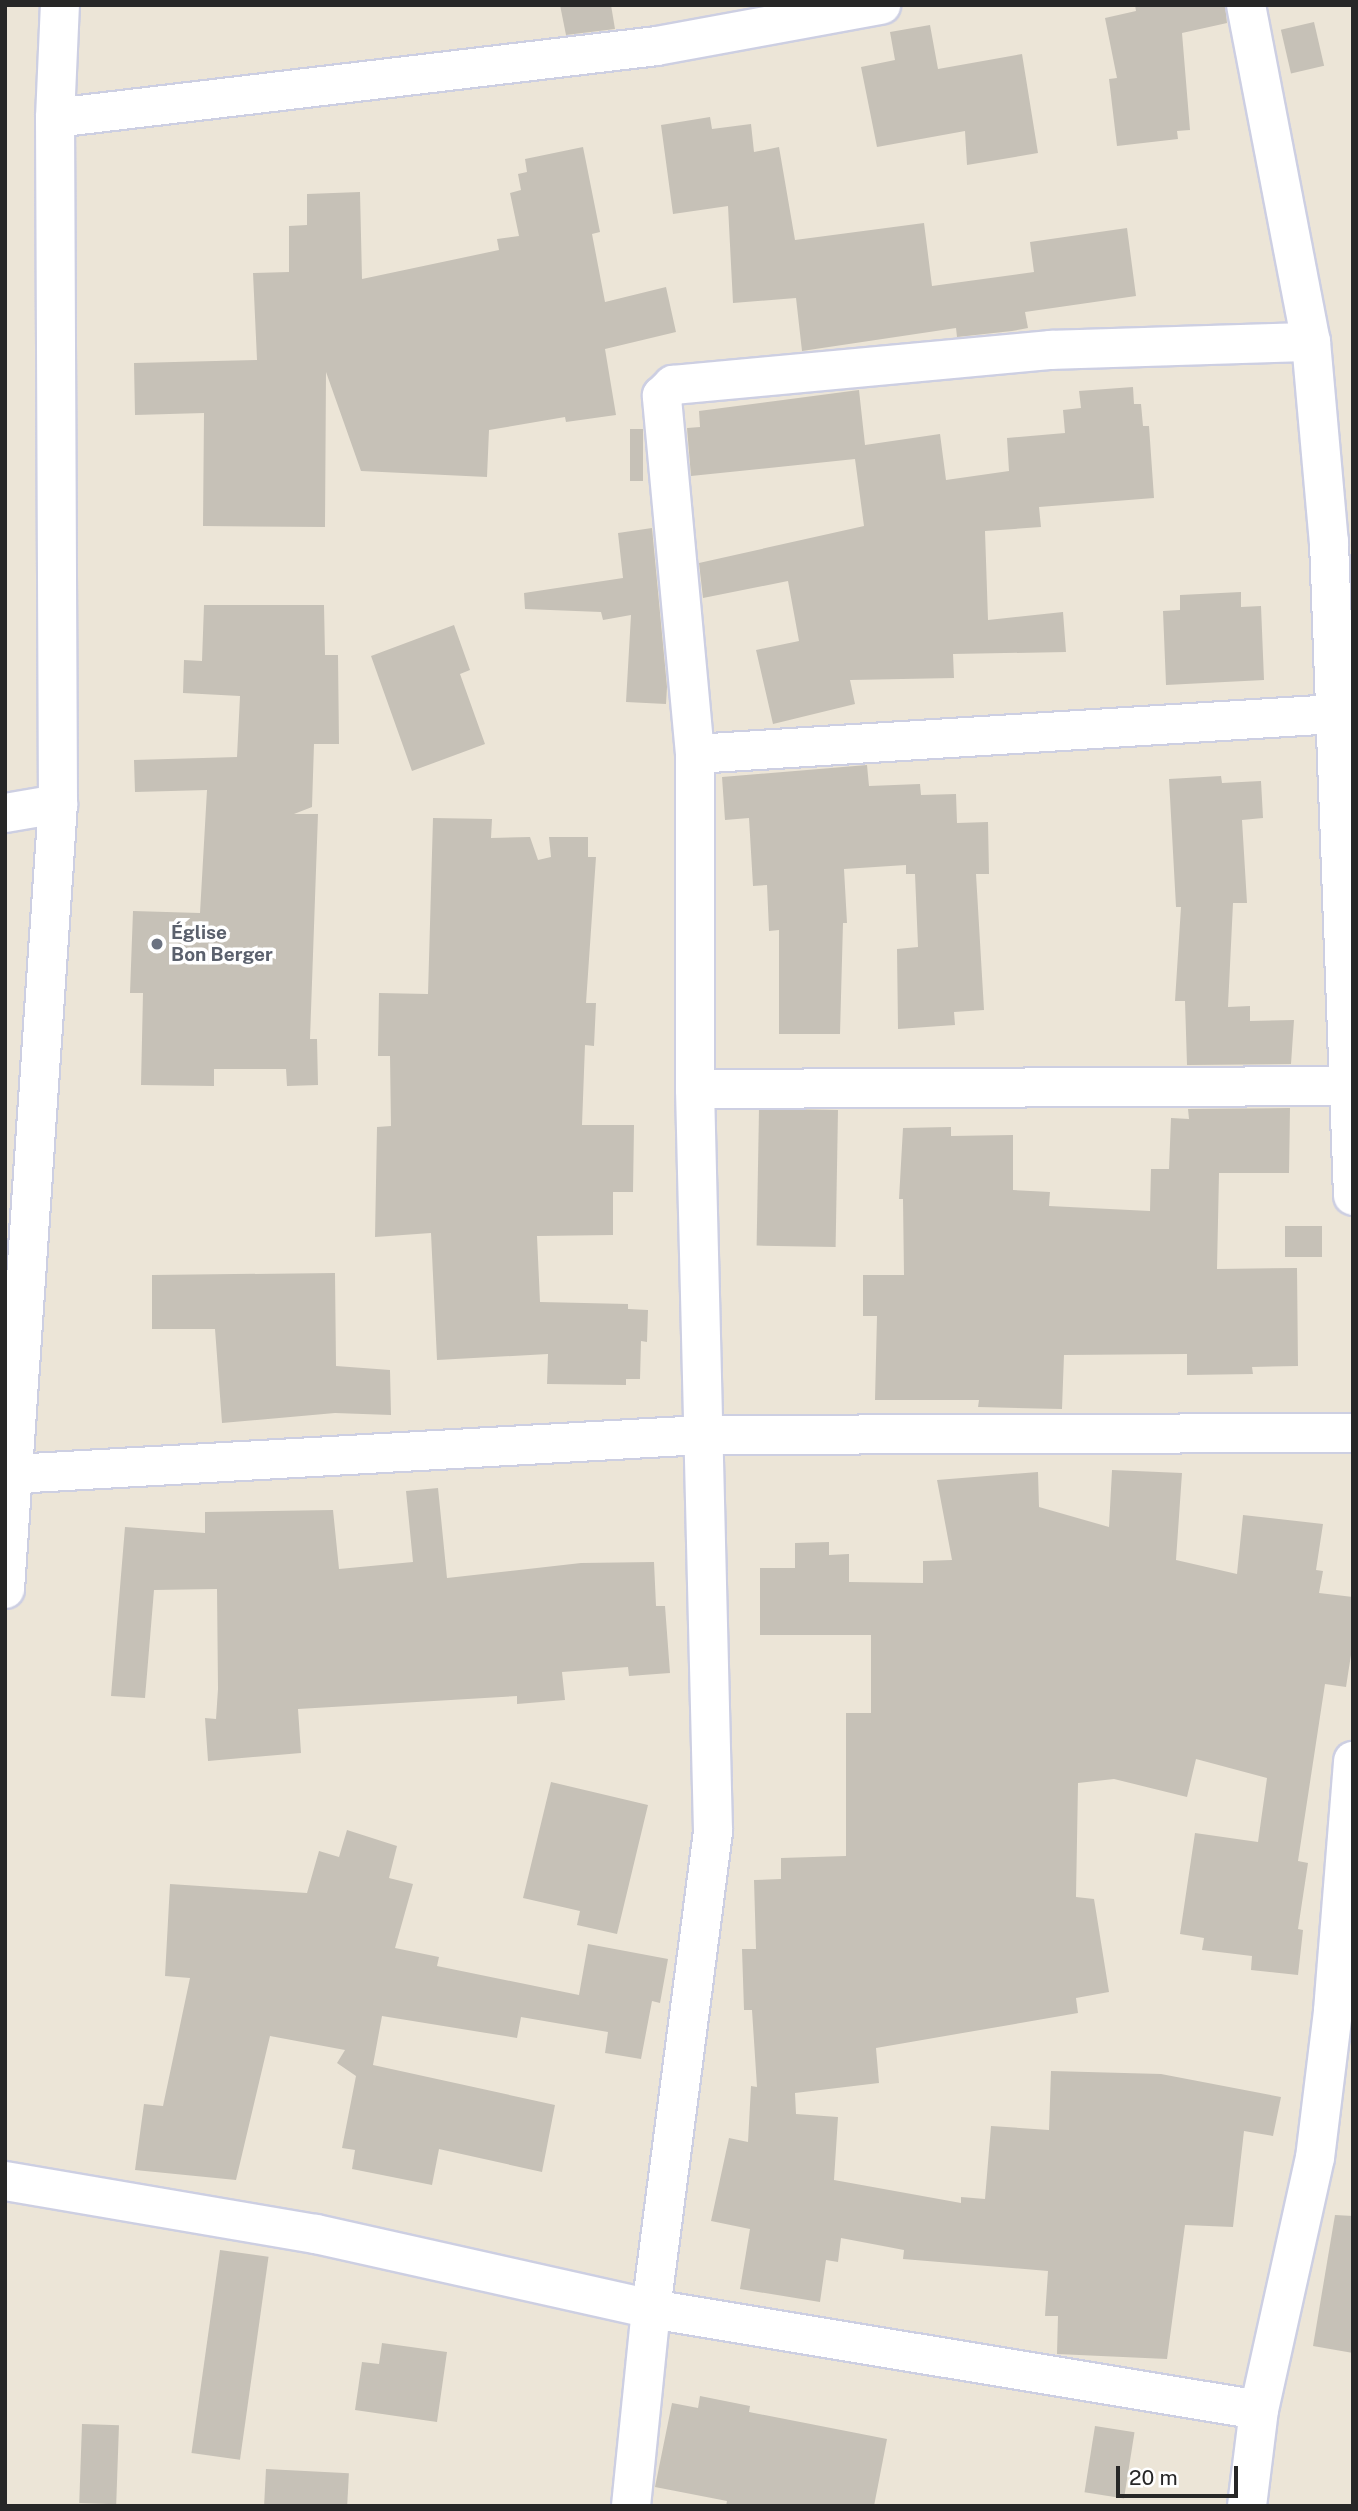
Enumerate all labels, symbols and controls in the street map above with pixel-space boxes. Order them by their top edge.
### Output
place label: Église Bon Berger [171,922,273,966]
marker: Église Bon Berger [149,936,165,952]
scale bar [1120,2452,1242,2496]
text: 20 m [1129,2465,1178,2490]

